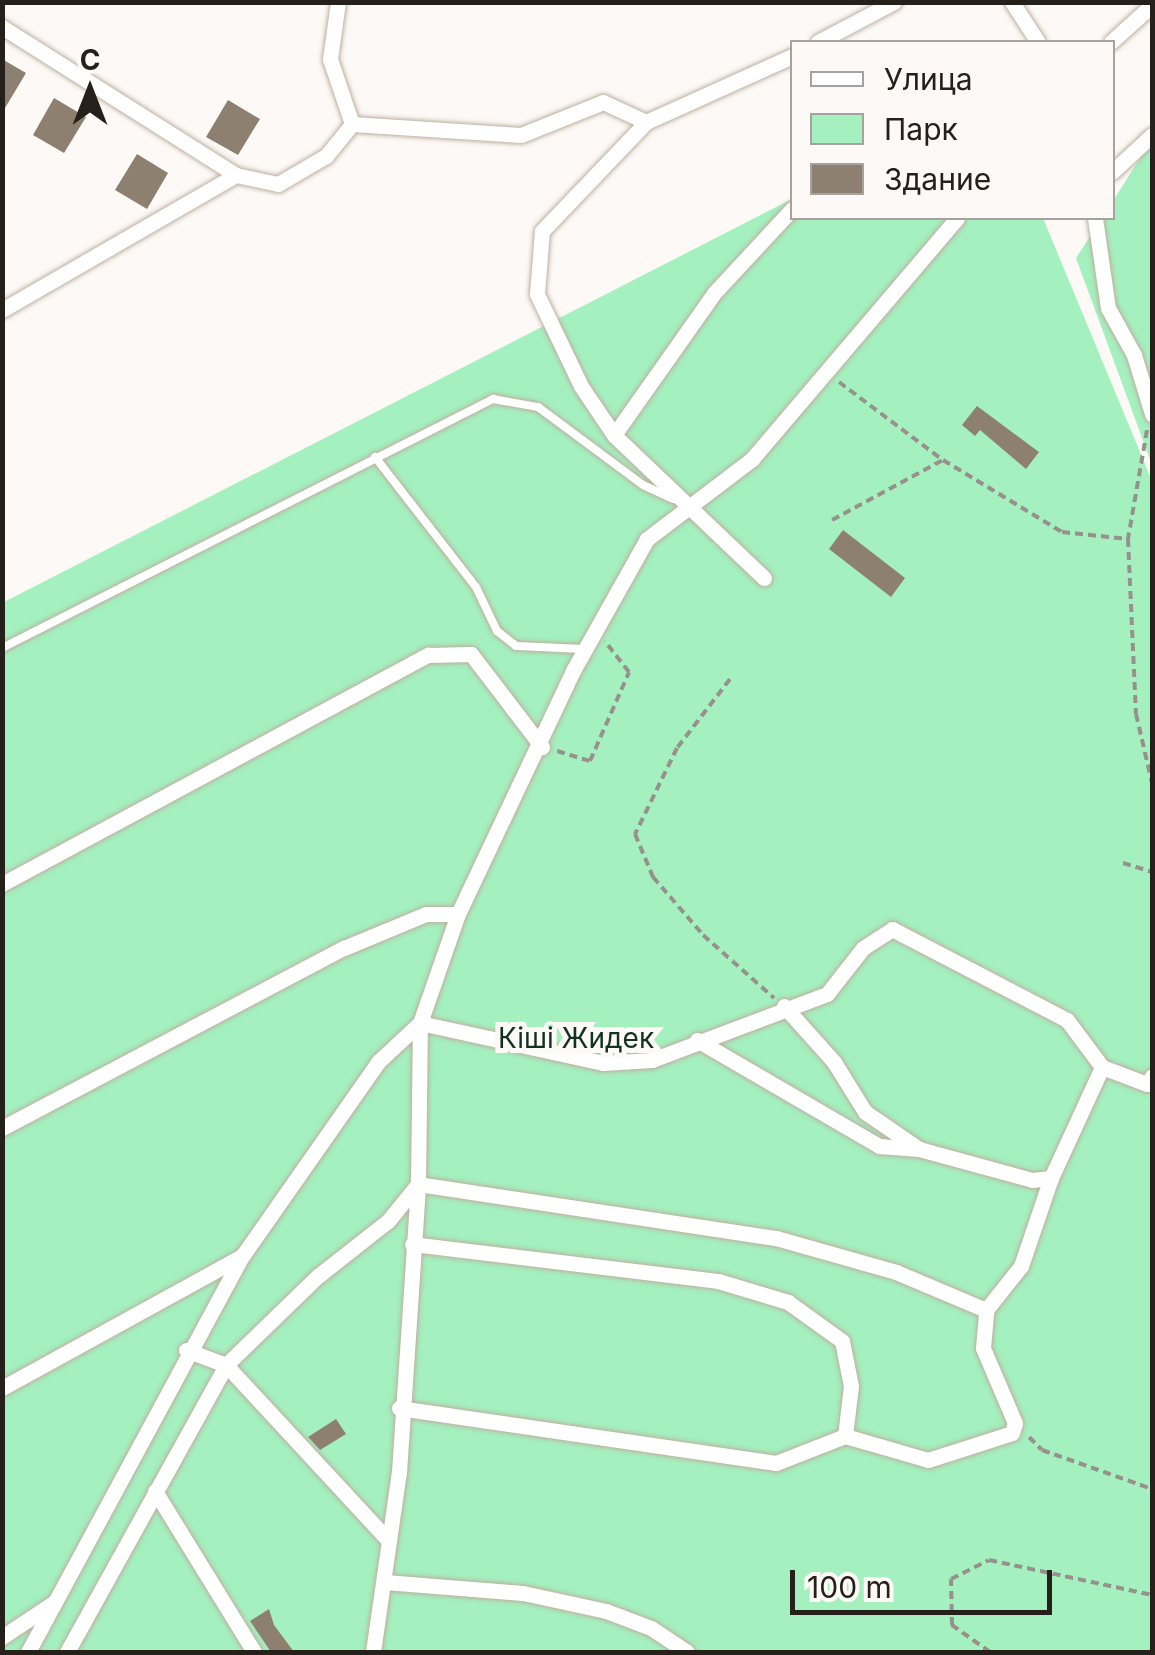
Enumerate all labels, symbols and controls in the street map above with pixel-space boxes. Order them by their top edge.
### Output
north arrow [40,40,140,140]
legend [790,40,1115,220]
text: С [80,43,100,77]
text: Улица [884,61,973,97]
text: Парк [884,111,958,147]
text: Здание [884,161,991,197]
park label: Кіші Жидек [498,1021,654,1055]
scale bar [795,1550,1058,1612]
text: 100 m [807,1569,892,1605]

